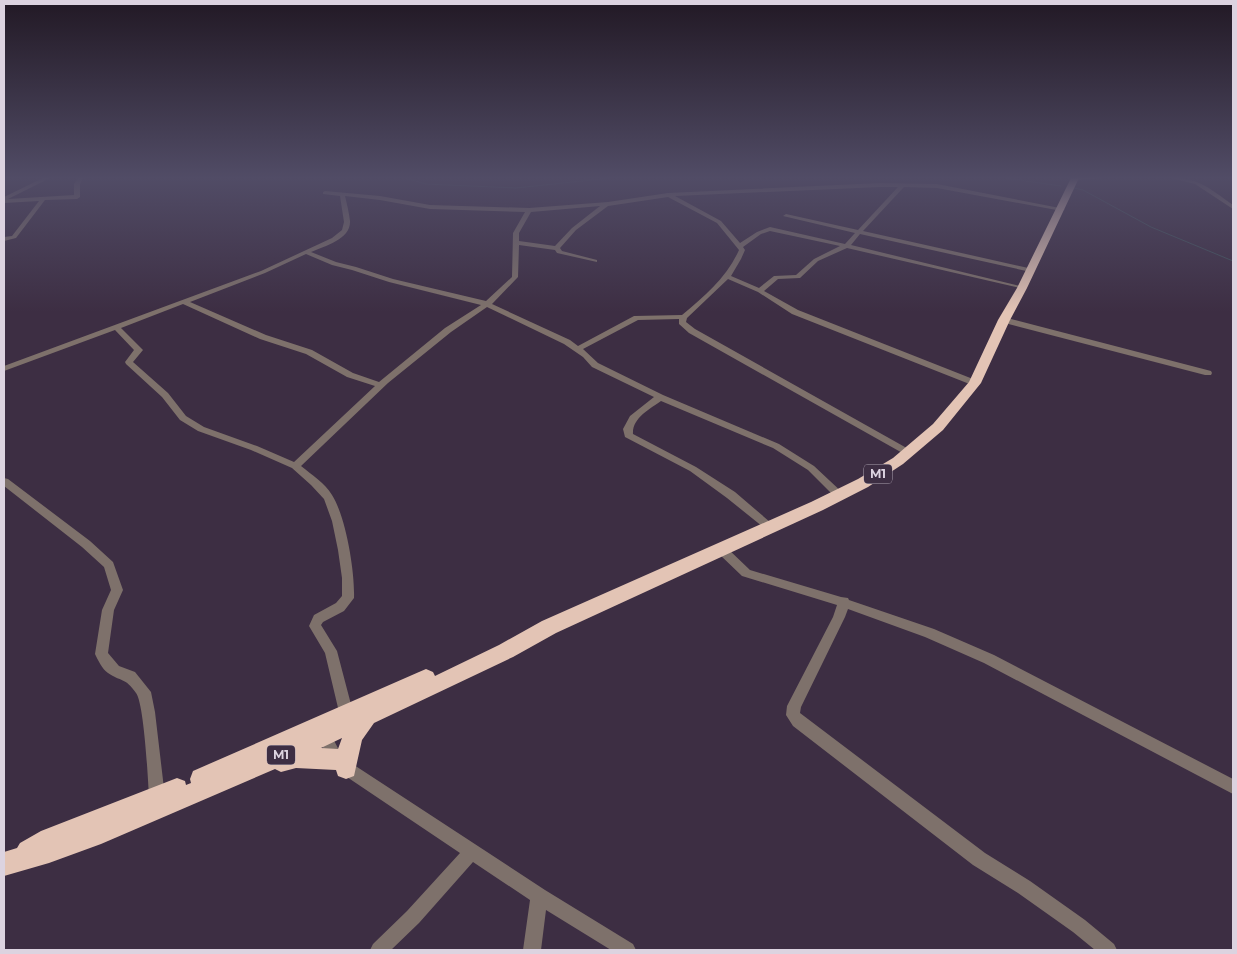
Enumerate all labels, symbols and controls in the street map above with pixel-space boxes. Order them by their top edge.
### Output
road number: M1 [864,464,892,484]
road number: M1 [267,746,295,764]

